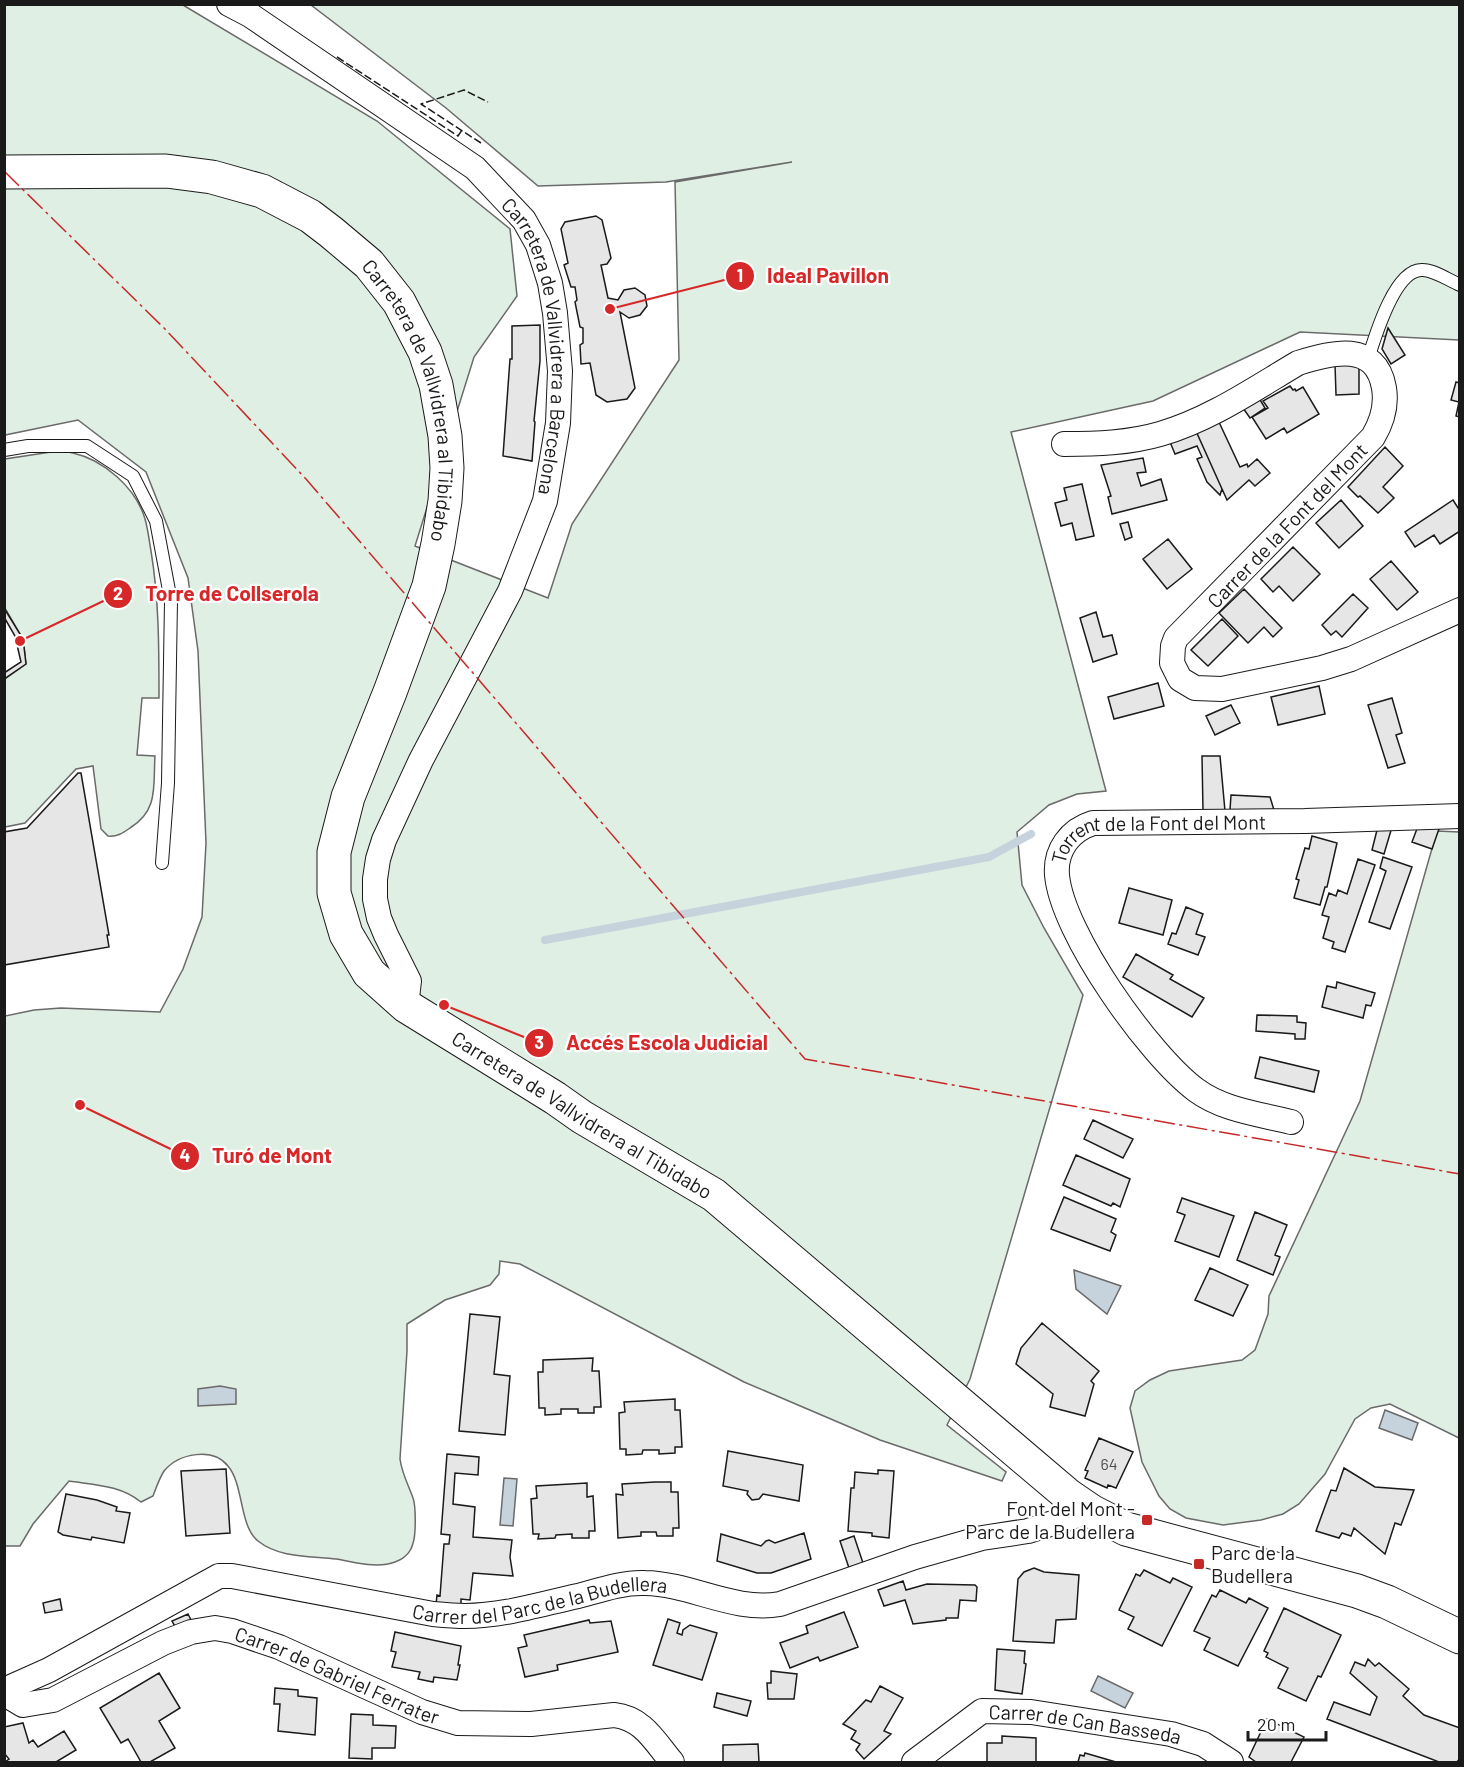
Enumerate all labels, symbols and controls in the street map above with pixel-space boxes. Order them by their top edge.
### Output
street label: Carretera de Vallvidrera a Barcelona [497,192,572,497]
street label: Carretera de Vallvidrera al Tibidabo [358,254,459,544]
callout: Ideal Pavillon [725,256,901,295]
text: Ideal Pavillon [767,262,889,287]
text: 1 [737,264,743,286]
street label: Carrer de la Font del Mont [1202,438,1372,612]
callout: Torre de Collserola [103,574,331,613]
text: Torre de Collserola [145,580,319,605]
text: 2 [113,582,123,604]
street label: Torrent de la Font del Mont [1046,809,1266,866]
callout: Accés Escola Judicial [524,1023,780,1062]
street label: Carretera de Vallvidrera al Tibidabo [448,1026,717,1203]
text: Accés Escola Judicial [566,1029,768,1054]
text: 3 [534,1031,544,1053]
callout: Turó de Mont [170,1137,344,1176]
text: Turó de Mont [212,1142,332,1167]
text: 4 [180,1144,191,1166]
house number: 64 [1100,1454,1118,1473]
place label: Font del Mont - Parc de la Budellera [965,1496,1135,1543]
marker: Font del Mont - Parc de la Budellera [1140,1513,1154,1527]
place label: Parc de la Budellera [1211,1540,1295,1587]
marker: Parc de la Budellera [1192,1557,1206,1571]
street label: Carrer del Parc de la Budellera [411,1571,669,1628]
street label: Carrer de Gabriel Ferrater [232,1621,442,1729]
street label: Carrer de Can Basseda [988,1699,1185,1749]
scale bar [1248,1704,1326,1742]
text: 20 m [1257,1713,1295,1735]

